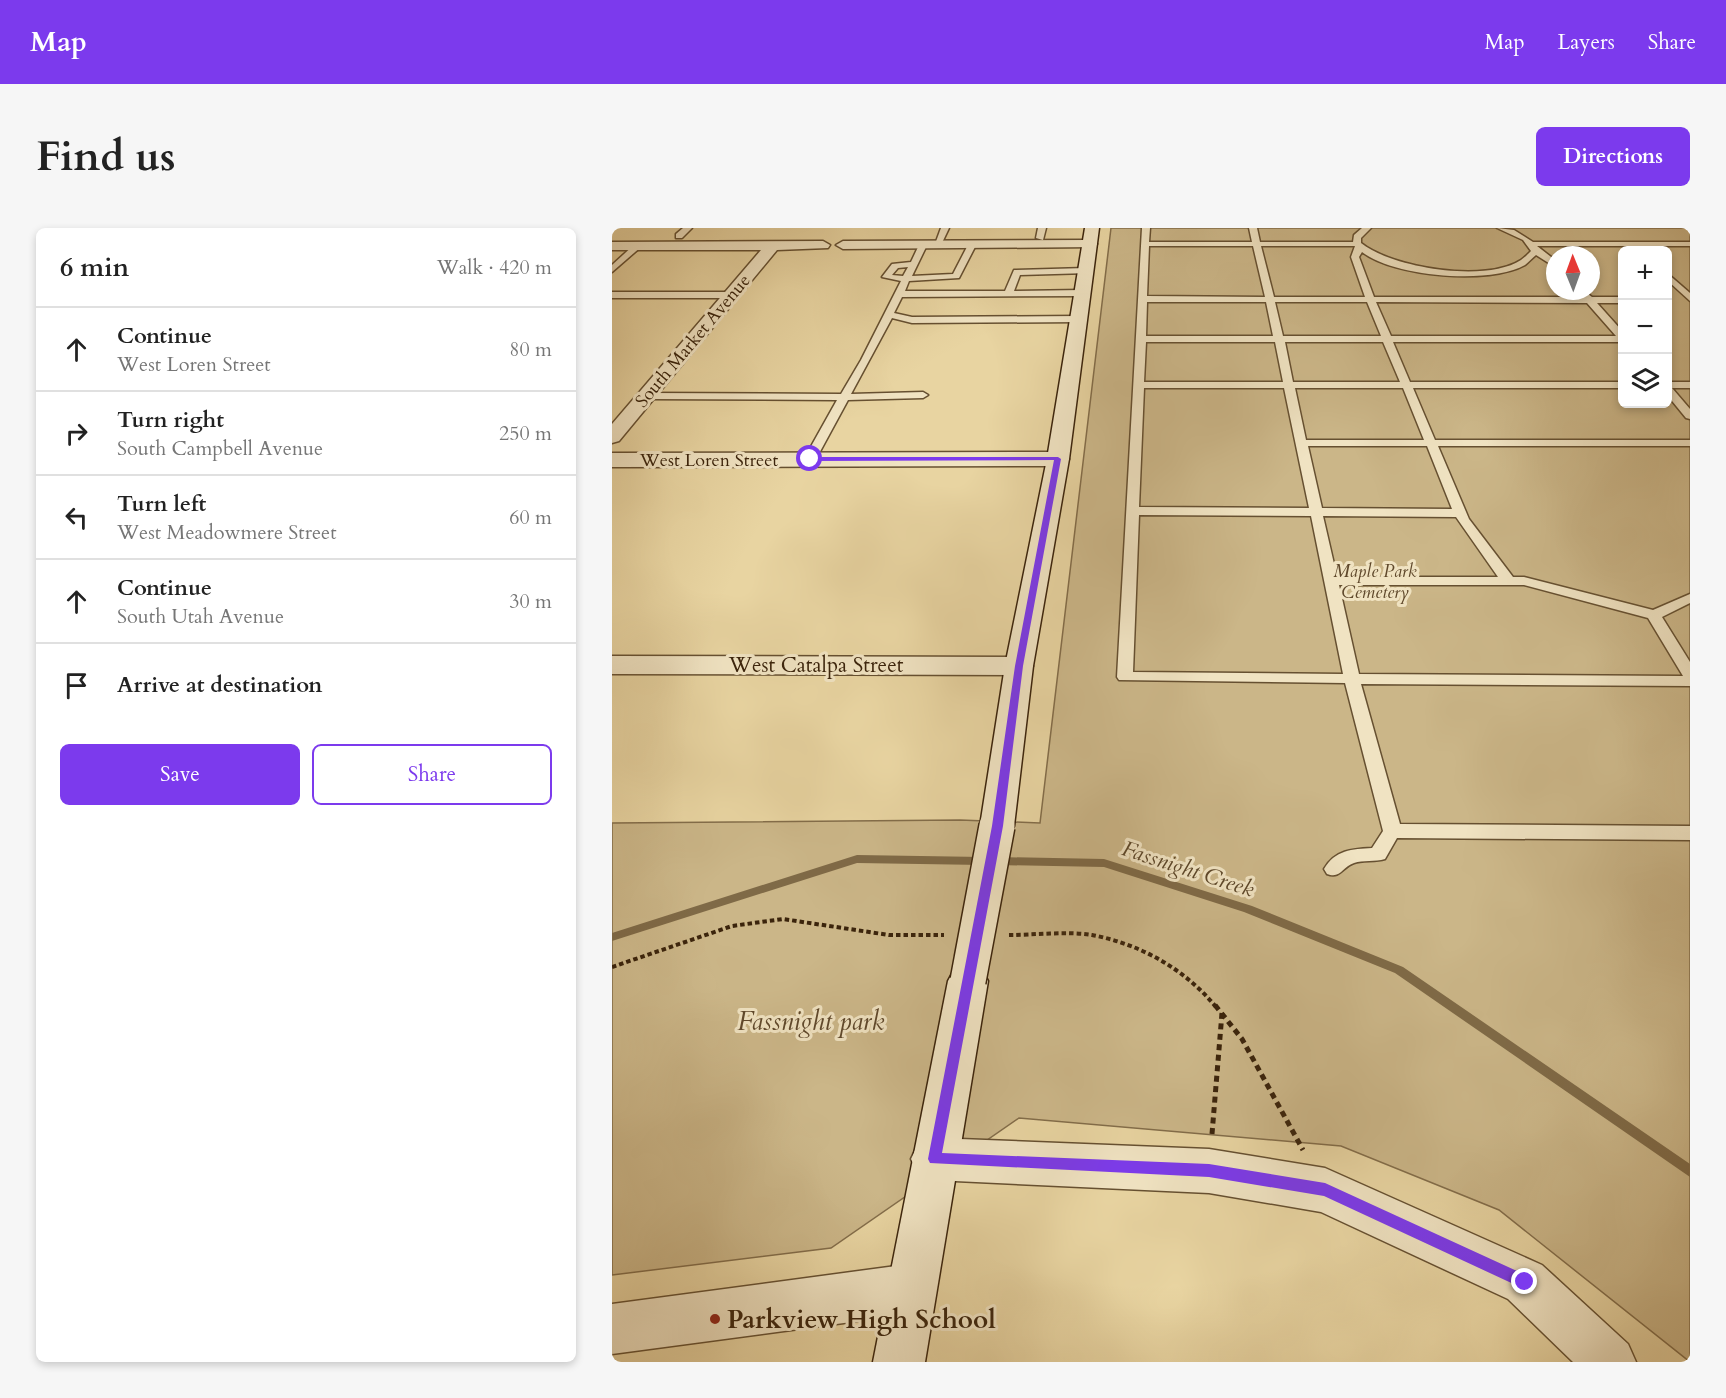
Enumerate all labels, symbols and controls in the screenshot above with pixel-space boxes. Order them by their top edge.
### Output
text: Map [30,23,87,61]
text: Map [1485,28,1525,57]
text: Layers [1558,28,1615,57]
text: Share [1648,28,1696,57]
button: Directions [1536,127,1690,186]
text: Find us [36,128,176,185]
north arrow [1546,246,1600,300]
map controls [1618,246,1672,408]
button: + [1618,246,1672,300]
text: 6 min [60,250,129,285]
text: Walk · 420 m [437,254,552,281]
street label: South Market Avenue [630,269,756,413]
button: − [1618,300,1672,354]
text: Continue [117,321,212,351]
icon: ahead [60,333,93,366]
text: 80 m [509,336,552,363]
text: West Loren Street [117,351,271,378]
button: layers [1618,354,1672,408]
text: Turn right [117,405,224,435]
icon: right [60,417,93,450]
text: 250 m [499,420,552,447]
text: South Campbell Avenue [117,435,323,462]
route start [796,445,822,471]
street label: West Loren Street [639,448,778,473]
text: Turn left [117,489,206,519]
icon: left [60,501,93,534]
text: 60 m [509,504,552,531]
text: West Meadowmere Street [117,519,336,546]
park label: Maple Park Cemetery [1333,559,1417,605]
text: Continue [117,573,212,603]
icon: ahead [60,585,93,618]
text: 30 m [509,588,552,615]
text: South Utah Avenue [117,603,284,630]
street label: West Catalpa Street [728,651,904,680]
icon: arrive [60,669,93,702]
text: Arrive at destination [117,670,322,700]
button: Save [60,744,300,805]
button: Share [312,744,552,805]
water label: Fassnight Creek [1118,834,1258,904]
park label: Fassnight park [738,1004,885,1039]
route end [1511,1268,1537,1294]
place label: Parkview High School [727,1302,996,1337]
marker: Parkview High School [708,1312,722,1326]

